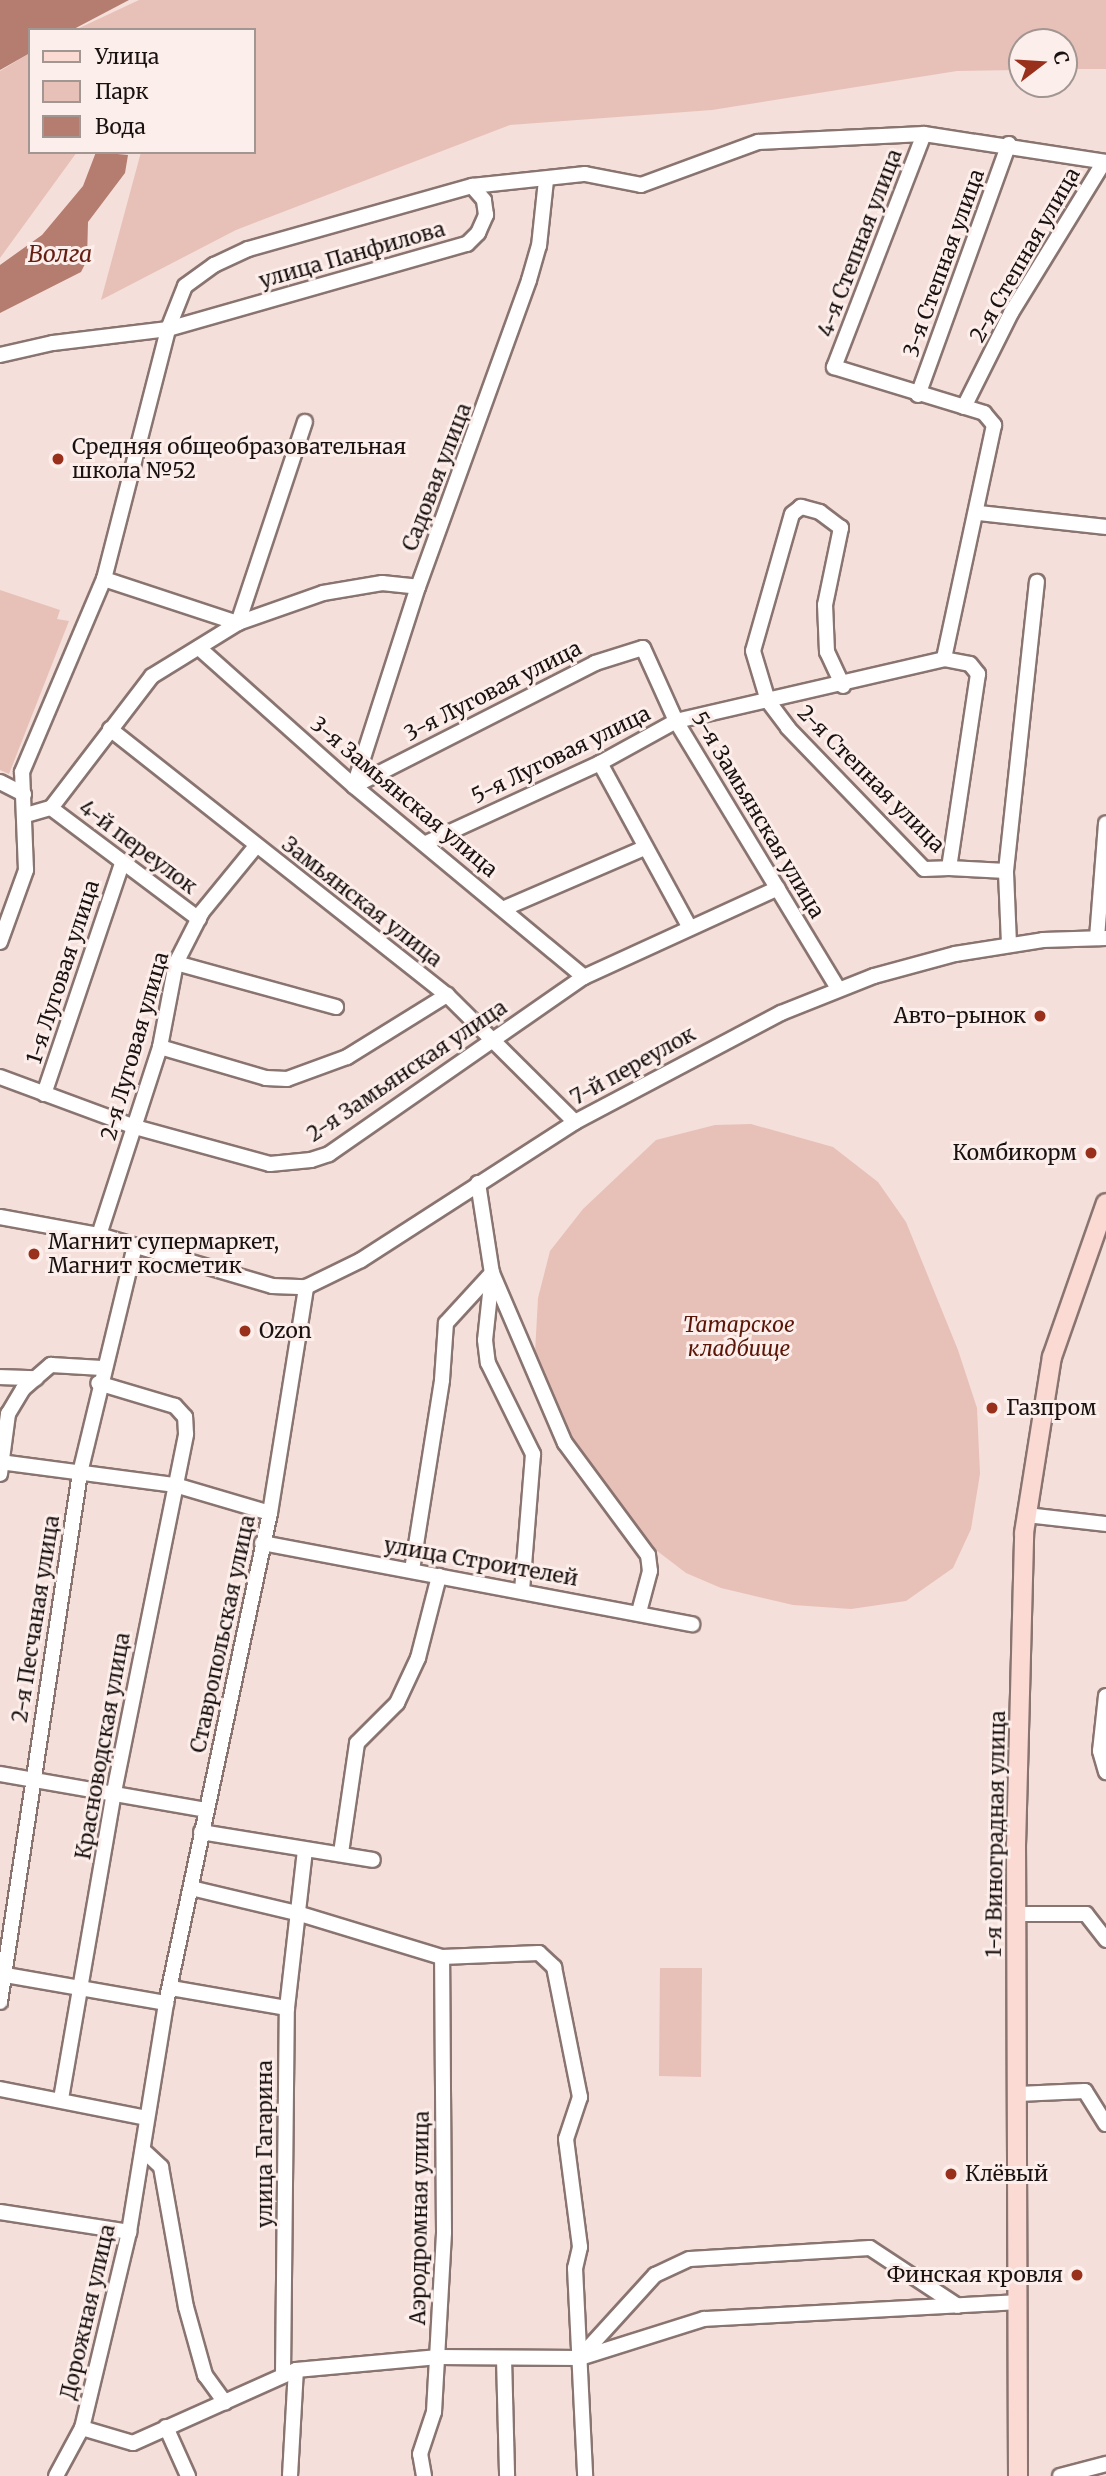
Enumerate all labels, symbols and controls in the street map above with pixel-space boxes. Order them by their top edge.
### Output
legend [28,28,256,154]
north arrow [1008,28,1078,98]
text: Улица [95,43,159,70]
text: С [1048,48,1074,67]
text: Парк [95,78,149,105]
text: Вода [95,113,146,140]
street label: 4-я Степная улица [813,146,907,340]
street label: 2-я Степная улица [965,163,1085,347]
street label: 3-я Степная улица [898,166,990,360]
street label: улица Панфилова [256,216,448,294]
water label: Волга [28,240,92,268]
street label: Садовая улица [397,400,477,554]
place label: Средняя общеобразовательная школа №52 [72,434,406,484]
marker: Средняя общеобразовательная школа №52 [50,451,66,467]
street label: 3-я Луговая улица [400,635,586,747]
street label: 2-я Степная улица [792,700,950,858]
street label: 5-я Луговая улица [468,701,654,809]
street label: 5-я Замьянская улица [686,707,830,923]
street label: 3-я Замьянская улица [306,712,502,882]
street label: 4-й переулок [74,795,202,899]
street label: Замьянская улица [277,832,447,972]
street label: 1-я Луговая улица [21,877,105,1067]
street label: 2-я Луговая улица [96,949,174,1143]
street label: 2-я Замьянская улица [302,995,512,1147]
place label: Авто-рынок [894,1003,1026,1029]
marker: Авто-рынок [1032,1008,1048,1024]
street label: 7-й переулок [566,1021,700,1111]
place label: Комбикорм [952,1140,1077,1166]
marker: Комбикорм [1083,1145,1099,1161]
place label: Магнит супермаркет, Магнит косметик [48,1229,279,1279]
marker: Магнит супермаркет, Магнит косметик [26,1246,42,1262]
park label: Татарское кладбище [683,1312,795,1362]
place label: Ozon [259,1318,312,1344]
marker: Ozon [237,1323,253,1339]
place label: Газпром [1006,1395,1097,1421]
marker: Газпром [984,1400,1000,1416]
street label: Ставропольская улица [185,1513,261,1755]
street label: 2-я Песчаная улица [7,1514,65,1724]
street label: улица Строителей [382,1533,580,1591]
street label: Красноводская улица [71,1631,135,1861]
street label: 1-я Виноградная улица [981,1710,1011,1958]
street label: улица Гагарина [252,2060,278,2228]
street label: Аэродромная улица [406,2111,434,2325]
place label: Клёвый [965,2161,1048,2187]
marker: Клёвый [943,2166,959,2182]
street label: Дорожная улица [56,2222,120,2402]
place label: Финская кровля [887,2262,1063,2288]
marker: Финская кровля [1069,2267,1085,2283]

